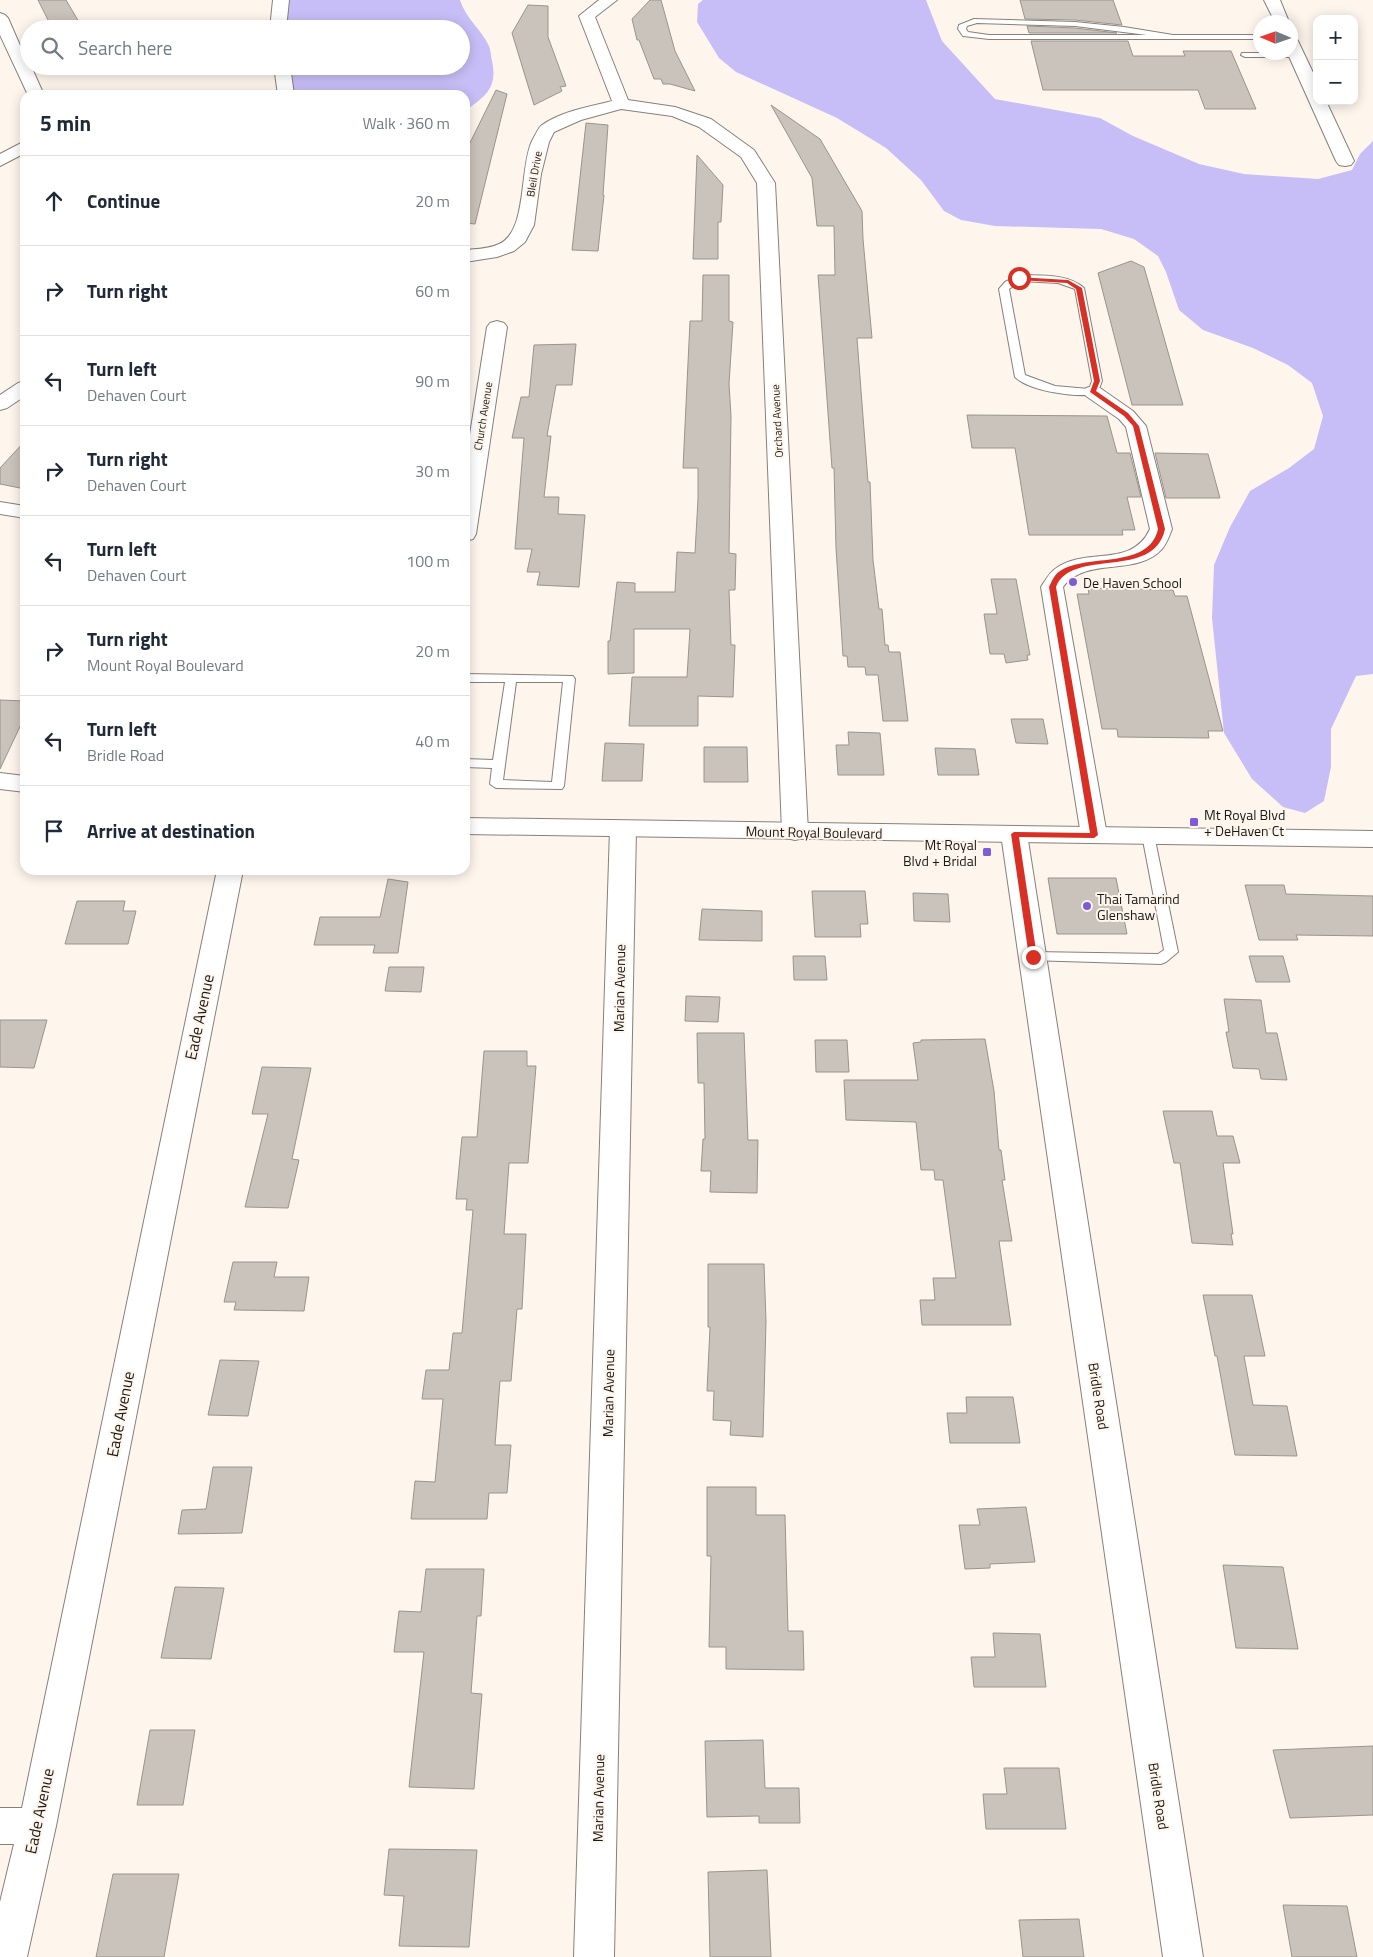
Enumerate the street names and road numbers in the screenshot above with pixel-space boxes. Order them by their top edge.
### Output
street label: Bleil Drive [522,149,546,198]
street label: Church Avenue [470,380,496,451]
street label: Orchard Avenue [767,383,787,458]
street label: Mount Royal Boulevard [745,820,883,844]
street label: Marian Avenue [608,944,630,1032]
street label: Eade Avenue [178,972,220,1062]
street label: Marian Avenue [597,1349,619,1437]
street label: Bridle Road [1083,1361,1115,1431]
street label: Eade Avenue [100,1369,140,1459]
street label: Marian Avenue [587,1754,609,1842]
street label: Bridle Road [1143,1761,1175,1831]
street label: Eade Avenue [18,1766,60,1856]

